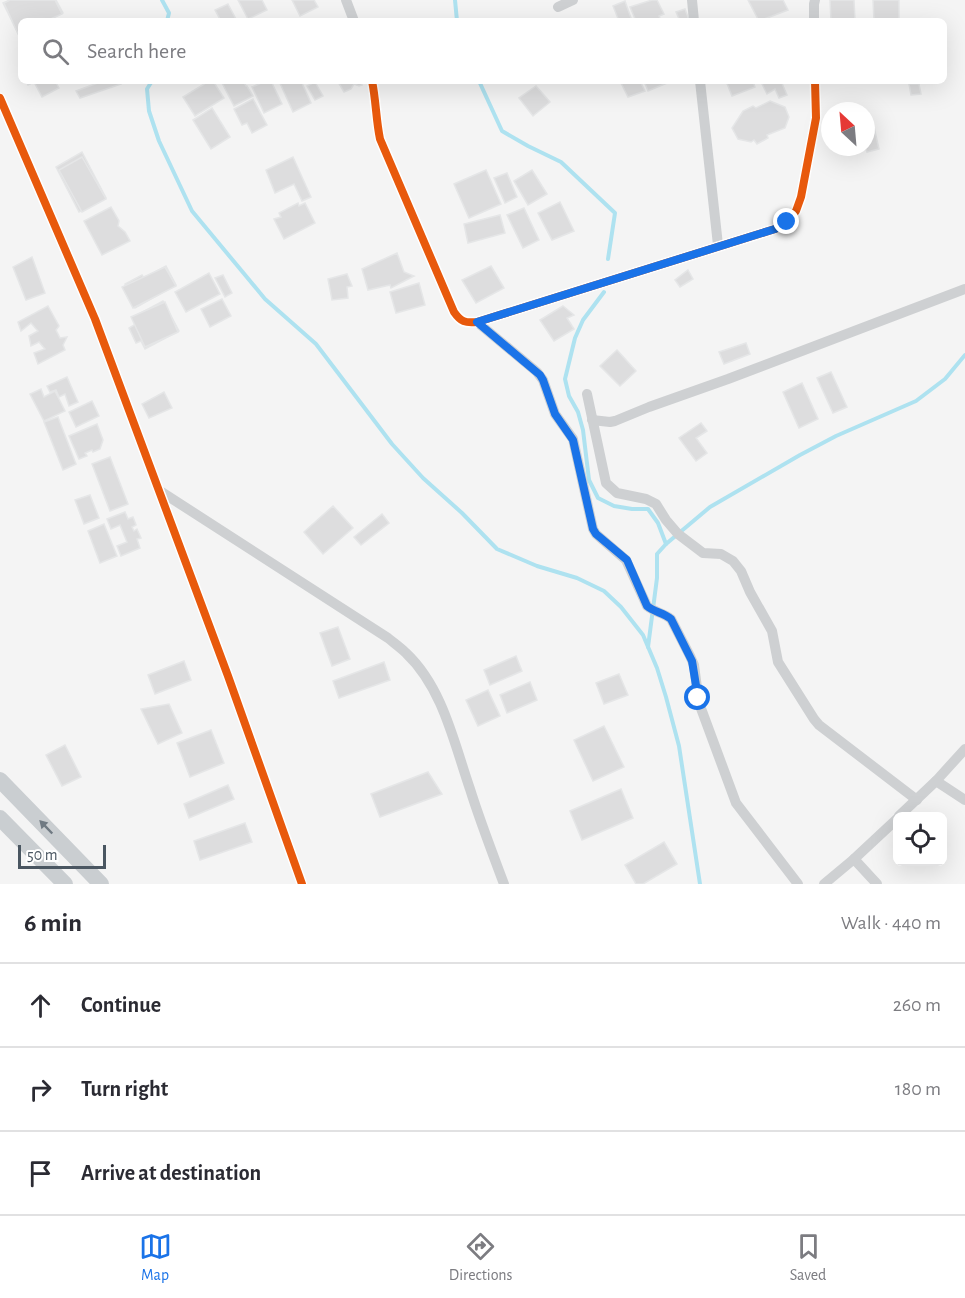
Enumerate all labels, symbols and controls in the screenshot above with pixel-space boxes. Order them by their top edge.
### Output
search box [18,18,947,84]
icon: search [39,35,72,68]
text: Search here [87,40,186,62]
north arrow [821,102,875,156]
route end [773,208,799,234]
route start [684,684,710,710]
map controls [893,812,947,866]
button: locate [893,812,947,866]
one-way arrow [39,820,53,834]
scale bar [18,842,106,870]
text: 50 m [27,847,58,863]
text: 6 min [24,910,82,936]
text: Walk · 440 m [841,913,941,933]
icon: ahead [24,989,57,1022]
text: Continue [81,994,161,1016]
text: 260 m [893,995,941,1015]
icon: right [24,1073,57,1106]
text: Turn right [81,1078,168,1100]
text: 180 m [895,1079,941,1099]
icon: arrive [24,1157,57,1190]
text: Arrive at destination [81,1162,261,1184]
tab: Map [139,1230,172,1285]
tab: Directions [449,1230,513,1285]
tab: Saved [790,1230,826,1285]

